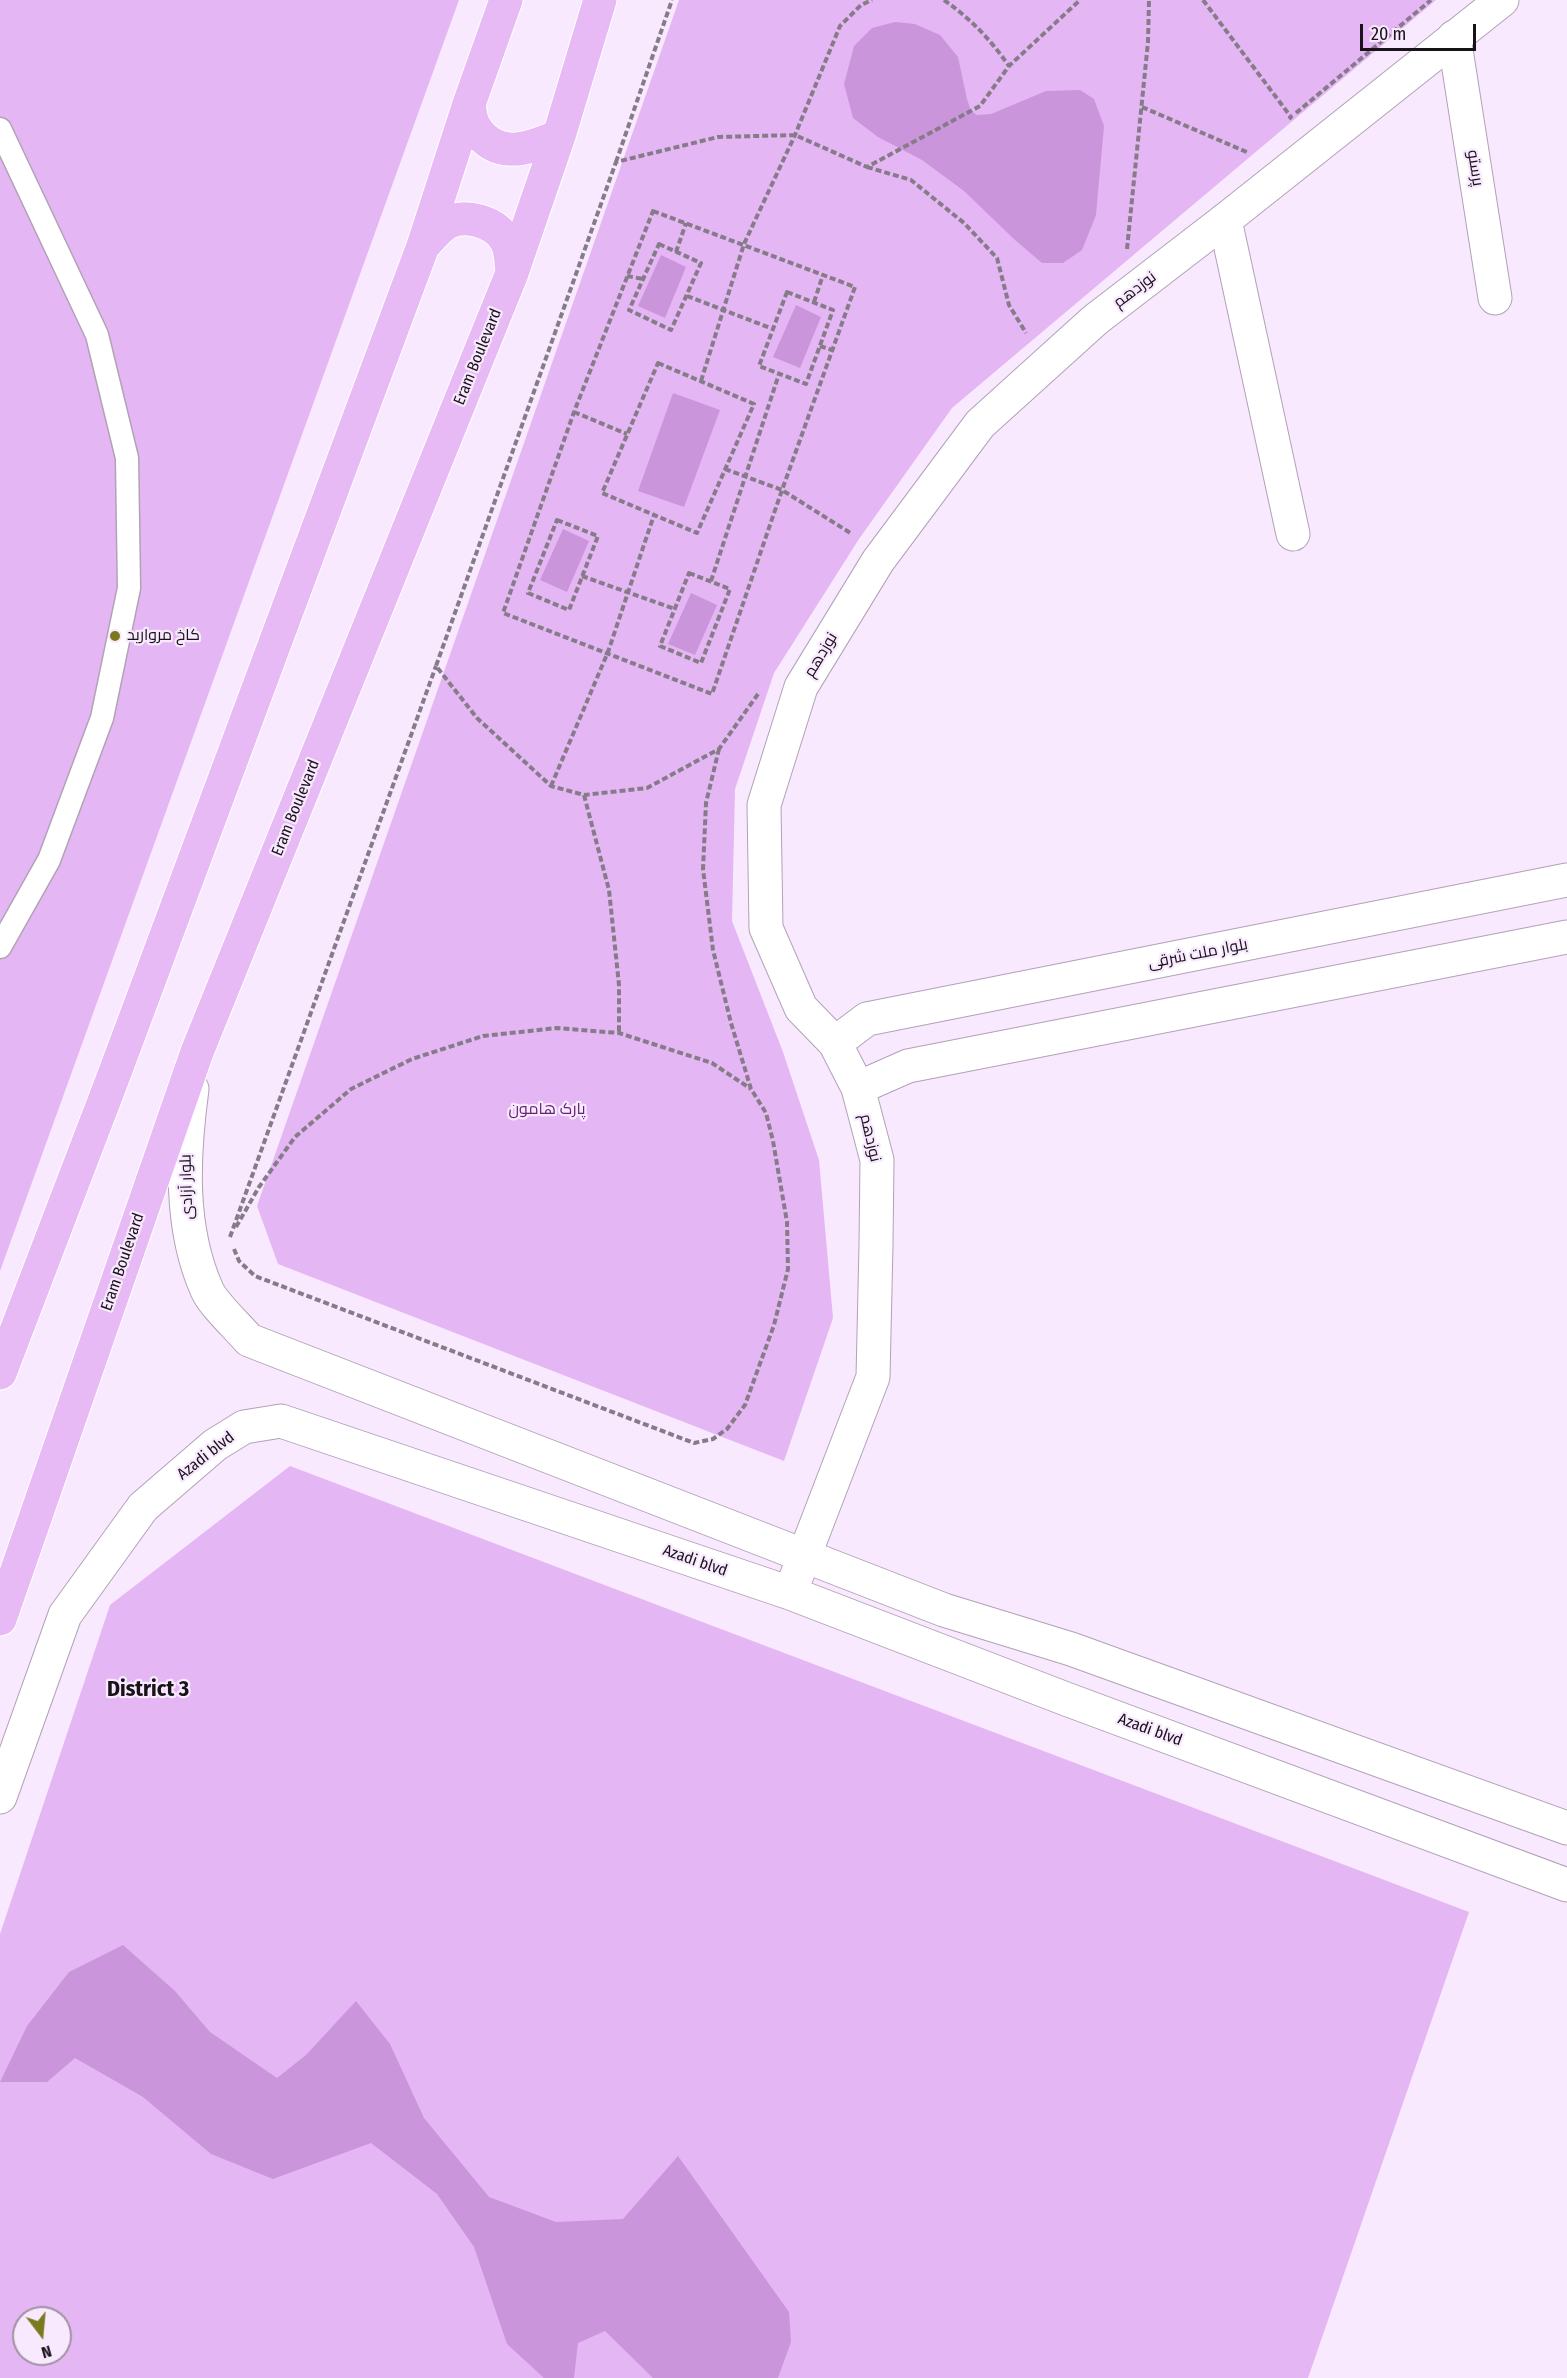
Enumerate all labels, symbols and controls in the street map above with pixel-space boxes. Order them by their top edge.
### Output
scale bar [1363,12,1478,50]
text: 20 m [1371,23,1406,45]
street label: پرستو [1463,149,1487,187]
street label: نوزدهم [1110,268,1160,312]
street label: Eram Boulevard [450,306,506,408]
place label: کاخ مروارید [127,626,200,646]
marker: کاخ مروارید [108,629,122,643]
street label: نوزدهم [800,629,842,681]
street label: Eram Boulevard [268,757,324,859]
street label: بلوار ملت شرقی [1147,935,1249,973]
park label: پارک هامون [508,1100,586,1120]
street label: نوزدهم [855,1112,885,1164]
street label: بلوار آزادی [176,1154,198,1220]
street label: Eram Boulevard [97,1211,149,1313]
street label: Azadi blvd [174,1428,238,1484]
street label: Azadi blvd [660,1541,730,1581]
district label: District 3 [107,1677,189,1703]
street label: Azadi blvd [1115,1710,1185,1750]
north arrow [12,2306,72,2366]
text: N [39,2341,54,2362]

